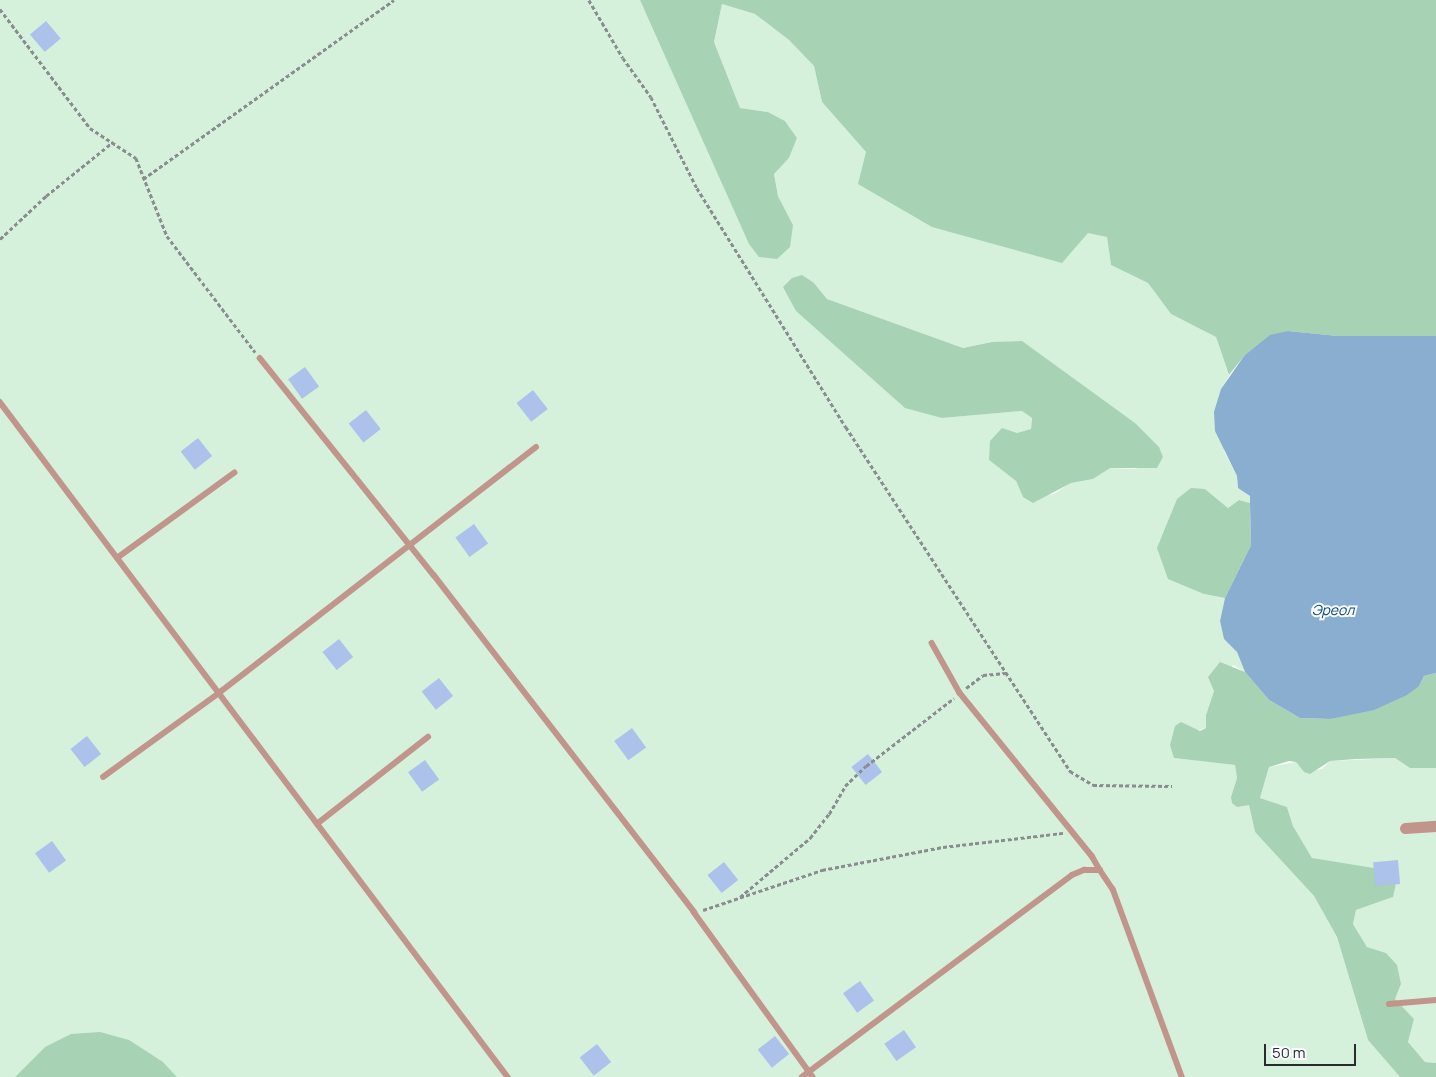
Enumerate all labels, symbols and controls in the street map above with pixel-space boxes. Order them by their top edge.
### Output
water label: Эреол [1312,602,1354,618]
scale bar [1266,1034,1358,1066]
text: 50 m [1272,1042,1306,1063]

